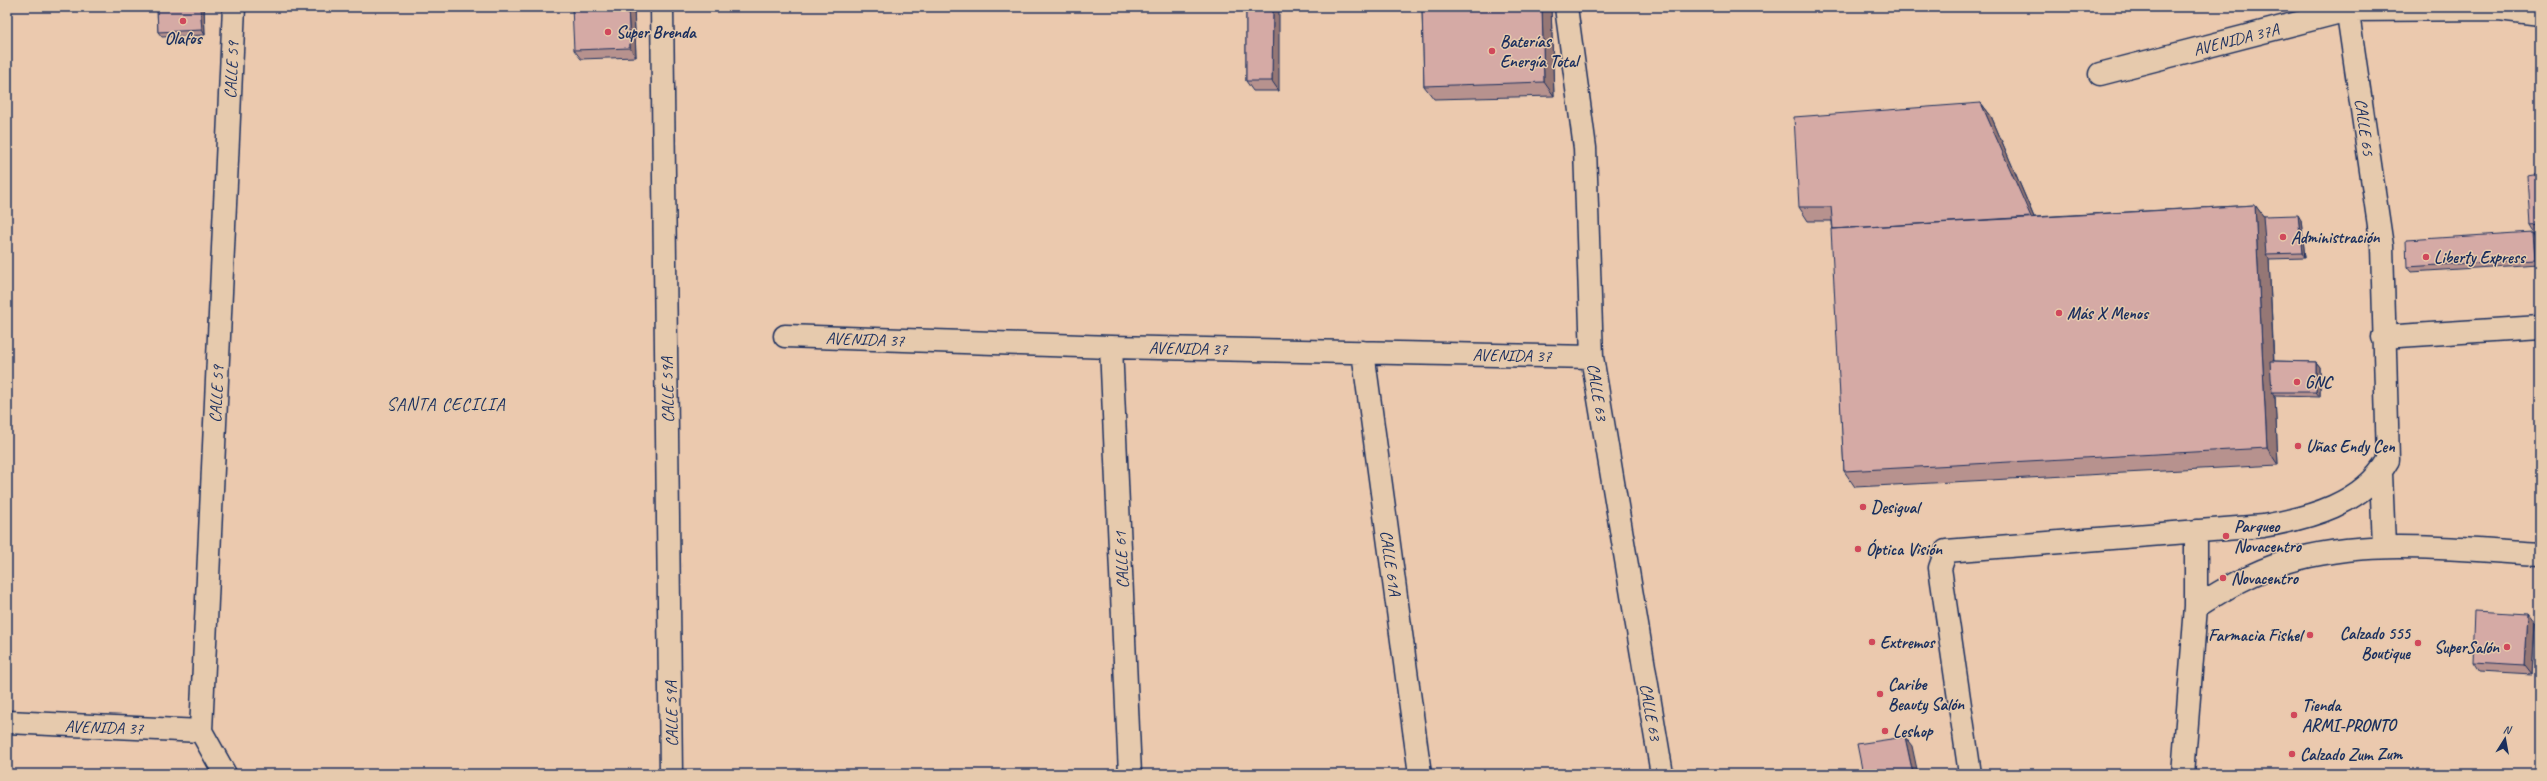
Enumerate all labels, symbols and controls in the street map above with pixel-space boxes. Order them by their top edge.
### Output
marker: Olafos [178,16,188,26]
street label: AVENIDA 37A [2191,18,2282,60]
place label: Super Brenda [616,22,697,43]
marker: Super Brenda [603,27,613,37]
place label: Olafos [165,28,203,49]
place label: Baterías Energía Total [1500,31,1581,72]
street label: CALLE 59 [220,39,244,99]
marker: Baterías Energía Total [1487,46,1497,56]
street label: CALLE 65 [2350,97,2379,158]
place label: Administración [2291,227,2381,248]
marker: Administración [2278,232,2288,242]
place label: Liberty Express [2434,247,2527,268]
marker: Liberty Express [2421,252,2431,262]
place label: Más X Menos [2067,303,2150,324]
marker: Más X Menos [2054,308,2064,318]
street label: AVENIDA 37 [825,328,906,351]
street label: AVENIDA 37 [1148,337,1229,360]
street label: AVENIDA 37 [1472,344,1553,367]
street label: CALLE 59A [656,355,679,423]
street label: CALLE 63 [1583,362,1613,423]
street label: CALLE 59 [205,363,229,423]
place label: GNC [2305,372,2334,393]
marker: GNC [2292,377,2302,387]
district label: SANTA CECILIA [386,393,506,415]
place label: Uñas Endy Cen [2306,436,2396,457]
marker: Uñas Endy Cen [2293,441,2303,451]
place label: Desigual [1871,497,1922,518]
marker: Desigual [1858,502,1868,512]
place label: Parqueo Novacentro [2234,516,2303,557]
street label: CALLE 61 [1109,529,1133,589]
street label: CALLE 61A [1376,529,1406,599]
marker: Parqueo Novacentro [2221,531,2231,541]
place label: Óptica Visión [1866,538,1943,560]
marker: Óptica Visión [1853,544,1863,554]
place label: Novacentro [2231,568,2300,589]
marker: Novacentro [2218,573,2228,583]
place label: Calzado 555 Boutique [2340,623,2412,664]
place label: Farmacia Fishel [2208,625,2305,646]
marker: Farmacia Fishel [2305,630,2315,640]
place label: Extremos [1880,632,1936,653]
marker: Extremos [1867,637,1877,647]
place label: SuperSalón [2434,637,2500,658]
marker: Calzado 555 Boutique [2413,638,2423,648]
marker: SuperSalón [2502,642,2512,652]
place label: Caribe Beauty Salón [1888,674,1965,715]
street label: CALLE 59A [660,679,683,747]
street label: CALLE 63 [1635,682,1666,743]
marker: Caribe Beauty Salón [1875,689,1885,699]
place label: Tienda ARMI-PRONTO [2302,695,2398,736]
marker: Tienda ARMI-PRONTO [2289,710,2299,720]
street label: AVENIDA 37 [64,716,145,739]
north arrow [2485,719,2525,759]
place label: Leshop [1893,721,1934,742]
text: N [2502,722,2514,737]
marker: Leshop [1880,726,1890,736]
place label: Calzado Zum Zum [2300,744,2404,765]
marker: Calzado Zum Zum [2287,749,2297,759]

